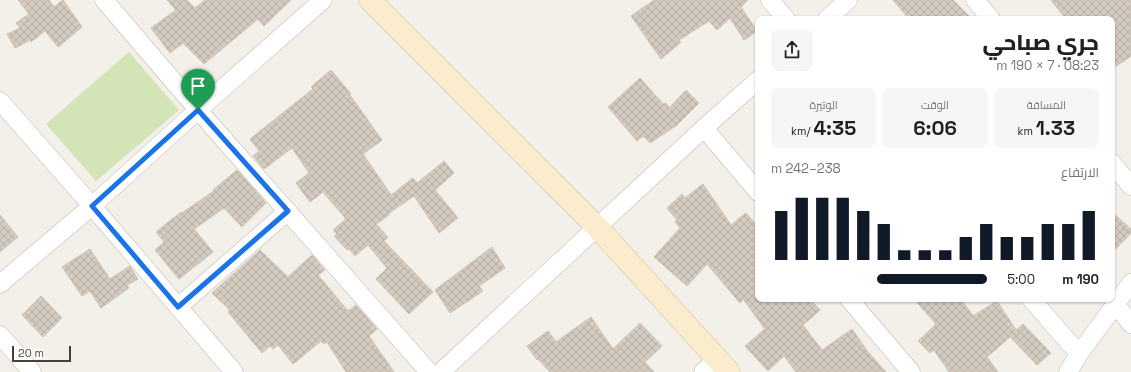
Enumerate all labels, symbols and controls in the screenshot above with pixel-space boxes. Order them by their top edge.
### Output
text: جري صباحي [983,28,1099,56]
button: share [771,29,813,71]
text: 08:23 · 7 × 190 m [996,57,1099,74]
pin [181,69,215,110]
icon: arrive [187,75,209,97]
text: الوتيرة [810,98,838,112]
text: الوقت [921,98,949,112]
text: المسافة [1027,98,1066,112]
text: 4:35 [813,115,856,141]
text: 6:06 [913,115,957,141]
text: 1.33 [1036,115,1075,141]
text: /km [791,124,813,138]
text: km [1018,124,1036,138]
text: 238–242 m [771,160,841,177]
text: الارتفاع [1061,164,1099,181]
text: 5:00 [1007,271,1035,288]
text: 190 m [1062,271,1099,288]
scale bar [12,344,71,363]
text: 20 m [18,346,44,360]

